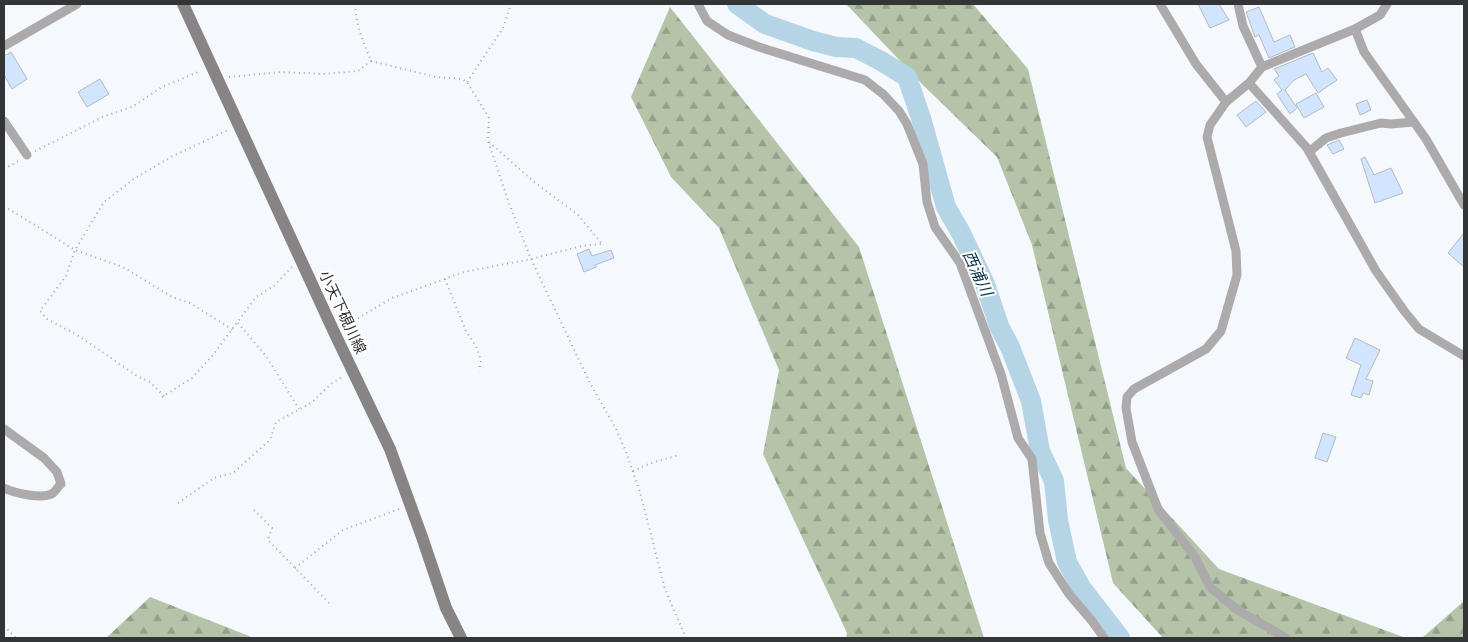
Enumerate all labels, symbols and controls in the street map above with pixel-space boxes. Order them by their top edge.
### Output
water label: 西浦川 [959,247,998,301]
street label: 小天下硯川線 [315,267,371,357]

